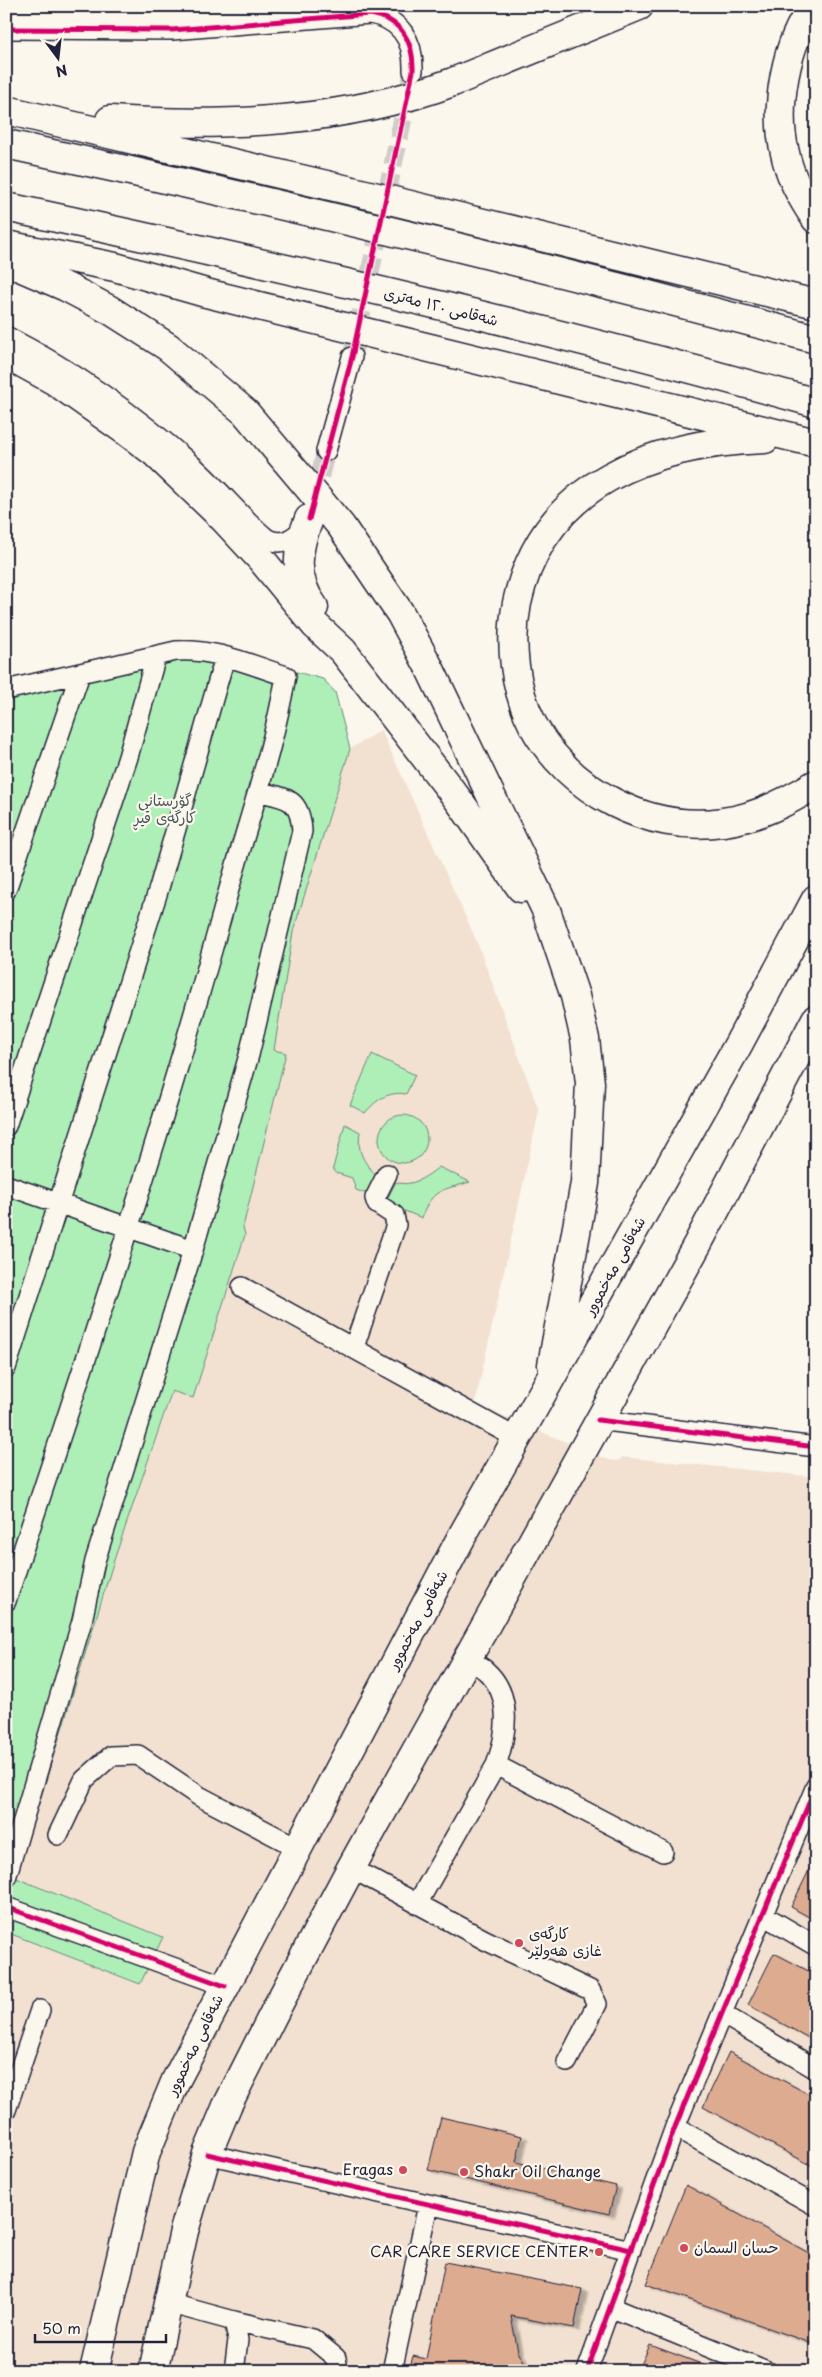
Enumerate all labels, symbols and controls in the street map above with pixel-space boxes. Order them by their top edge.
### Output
north arrow [32,32,82,82]
text: N [53,59,70,83]
street label: شەقامی ١٢٠ مەتری [382,280,501,331]
park label: گۆڕستانی کارگەی قیڕ [132,788,196,831]
street label: شەقامی مەخموور [577,1212,650,1320]
street label: شەقامی مەخموور [380,1565,453,1674]
place label: کارگەی غازی هەولێر [527,1921,602,1961]
marker: کارگەی غازی هەولێر [513,1937,525,1949]
street label: شەقامی مەخموور [159,1990,228,2100]
place label: Eragas [343,2157,393,2180]
place label: Shakr Oil Change [474,2159,601,2182]
marker: Eragas [397,2164,409,2176]
marker: Shakr Oil Change [458,2166,470,2178]
place label: حسان السمان [694,2235,778,2258]
place label: CAR CARE SERVICE CENTER [370,2239,589,2262]
marker: حسان السمان [678,2242,690,2254]
marker: CAR CARE SERVICE CENTER [593,2246,605,2258]
scale bar [35,2312,166,2344]
text: 50 m [42,2316,81,2339]

